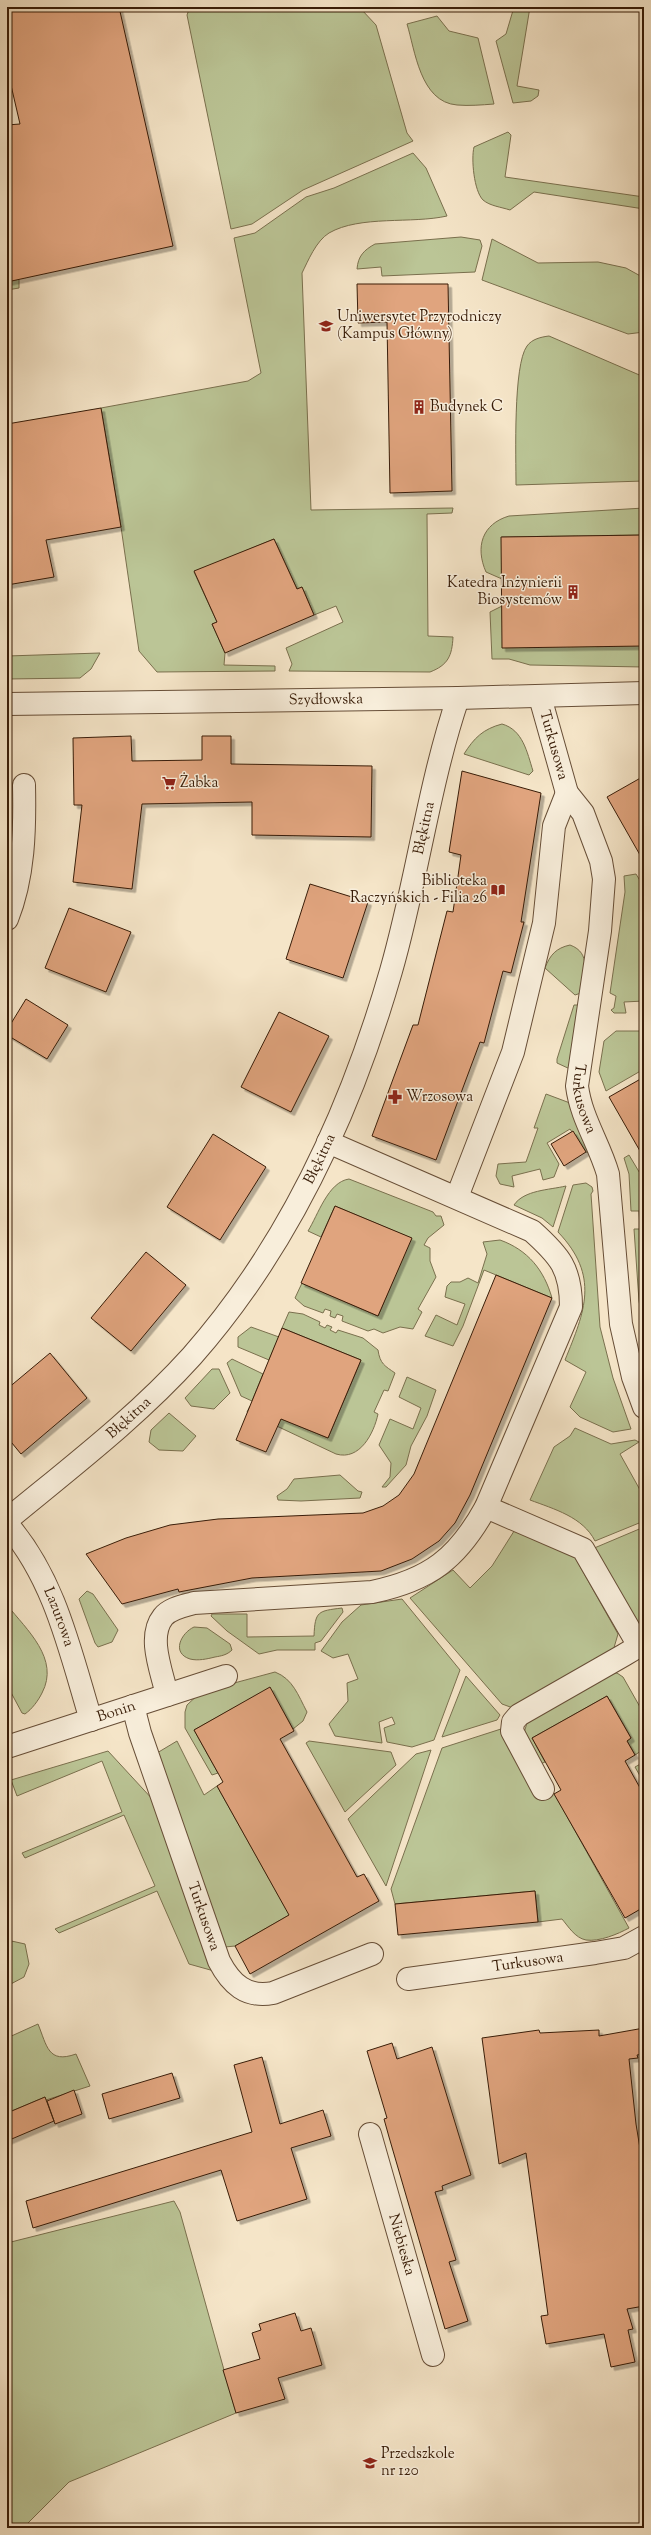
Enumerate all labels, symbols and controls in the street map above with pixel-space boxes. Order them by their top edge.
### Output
place label: Uniwersytet Przyrodniczy (Kampus Główny) [337,307,502,345]
school or university icon: Uniwersytet Przyrodniczy (Kampus Główny) [318,318,334,334]
place label: Budynek C [430,397,503,418]
building icon: Budynek C [411,399,427,415]
place label: Katedra Inżynierii Biosystemów [447,573,562,611]
building icon: Katedra Inżynierii Biosystemów [565,584,581,600]
street label: Szydłowska [289,689,363,711]
street label: Turkusowa [534,708,573,783]
place label: Żabka [180,772,219,794]
supermarket icon: Żabka [161,775,177,791]
street label: Błękitna [408,800,440,857]
place label: Biblioteka Raczyńskich - Filia 26 [350,871,487,909]
library icon: Biblioteka Raczyńskich - Filia 26 [490,882,506,898]
street label: Turkusowa [566,1062,601,1137]
place label: Wrzosowa [406,1087,473,1108]
pharmacy icon: Wrzosowa [387,1089,403,1105]
street label: Błękitna [299,1130,341,1188]
street label: Błękitna [102,1392,156,1444]
street label: Lazurowa [38,1584,79,1649]
street label: Bonin [94,1695,139,1728]
street label: Turkusowa [182,1879,225,1954]
street label: Turkusowa [491,1947,565,1978]
street label: Niebieska [383,2211,420,2278]
place label: Przedszkole nr 120 [381,2444,455,2482]
school or university icon: Przedszkole nr 120 [362,2455,378,2471]

